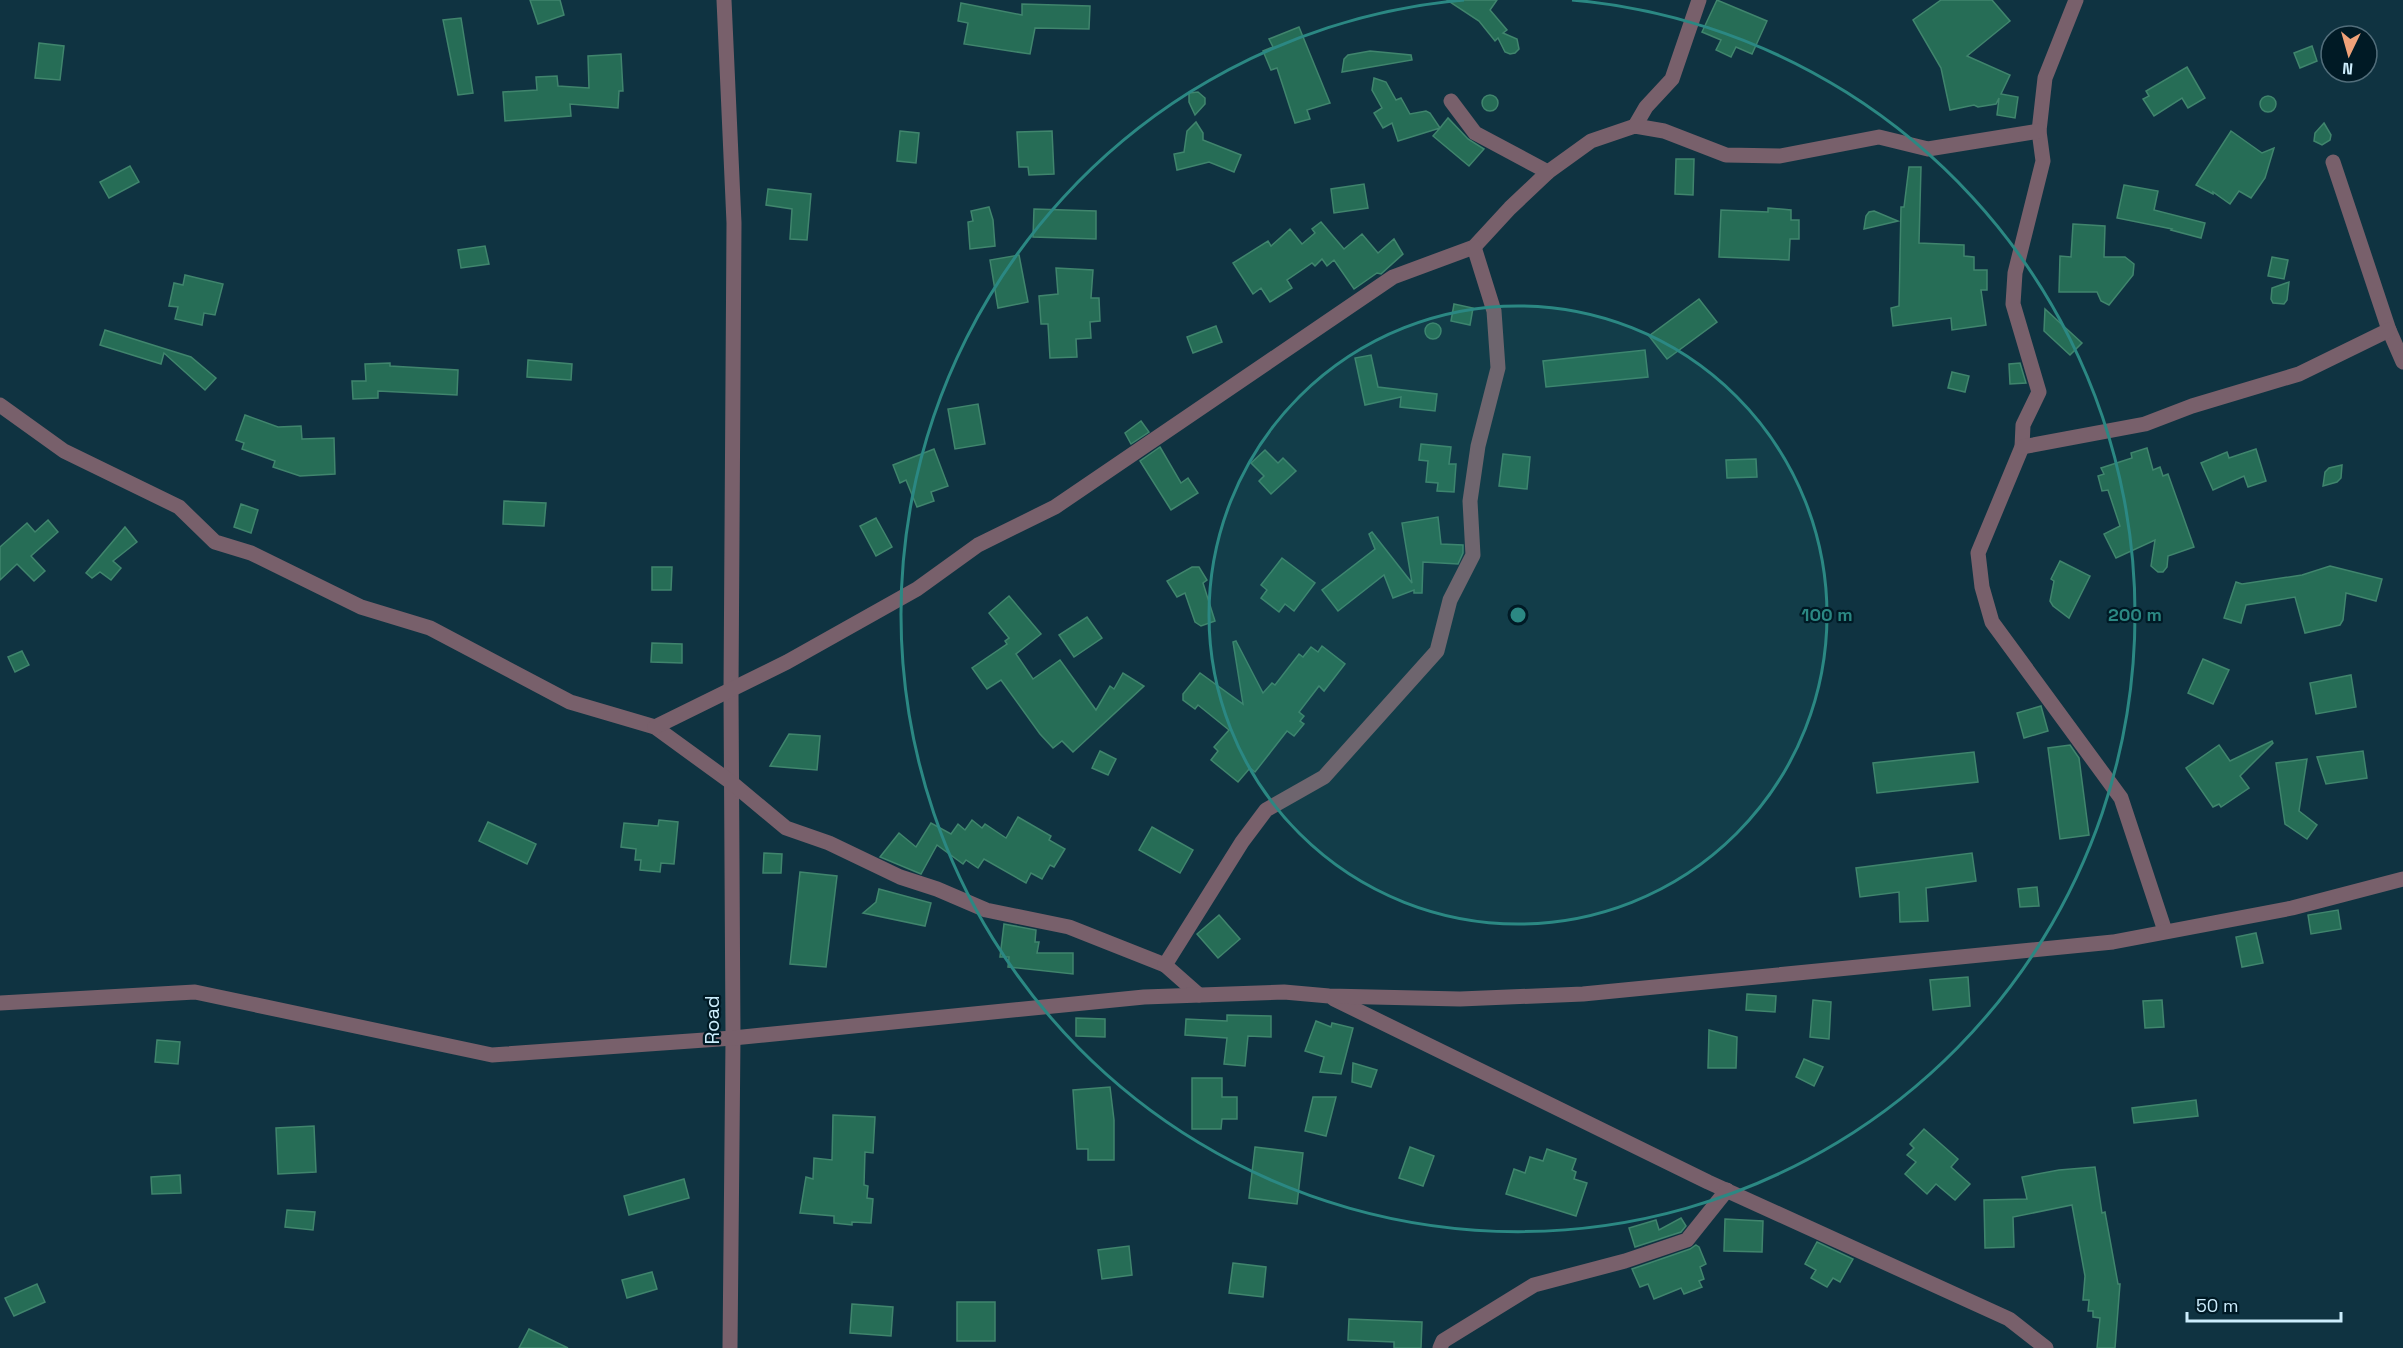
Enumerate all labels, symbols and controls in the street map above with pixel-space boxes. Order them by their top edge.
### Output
north arrow [2319,24,2379,84]
text: N [2341,58,2354,79]
text: 100 m [1801,603,1853,626]
text: 200 m [2108,603,2162,626]
centre of rings [1508,605,1528,625]
street label: Road [699,995,725,1045]
scale bar [2187,1285,2342,1323]
text: 50 m [2196,1294,2238,1317]

